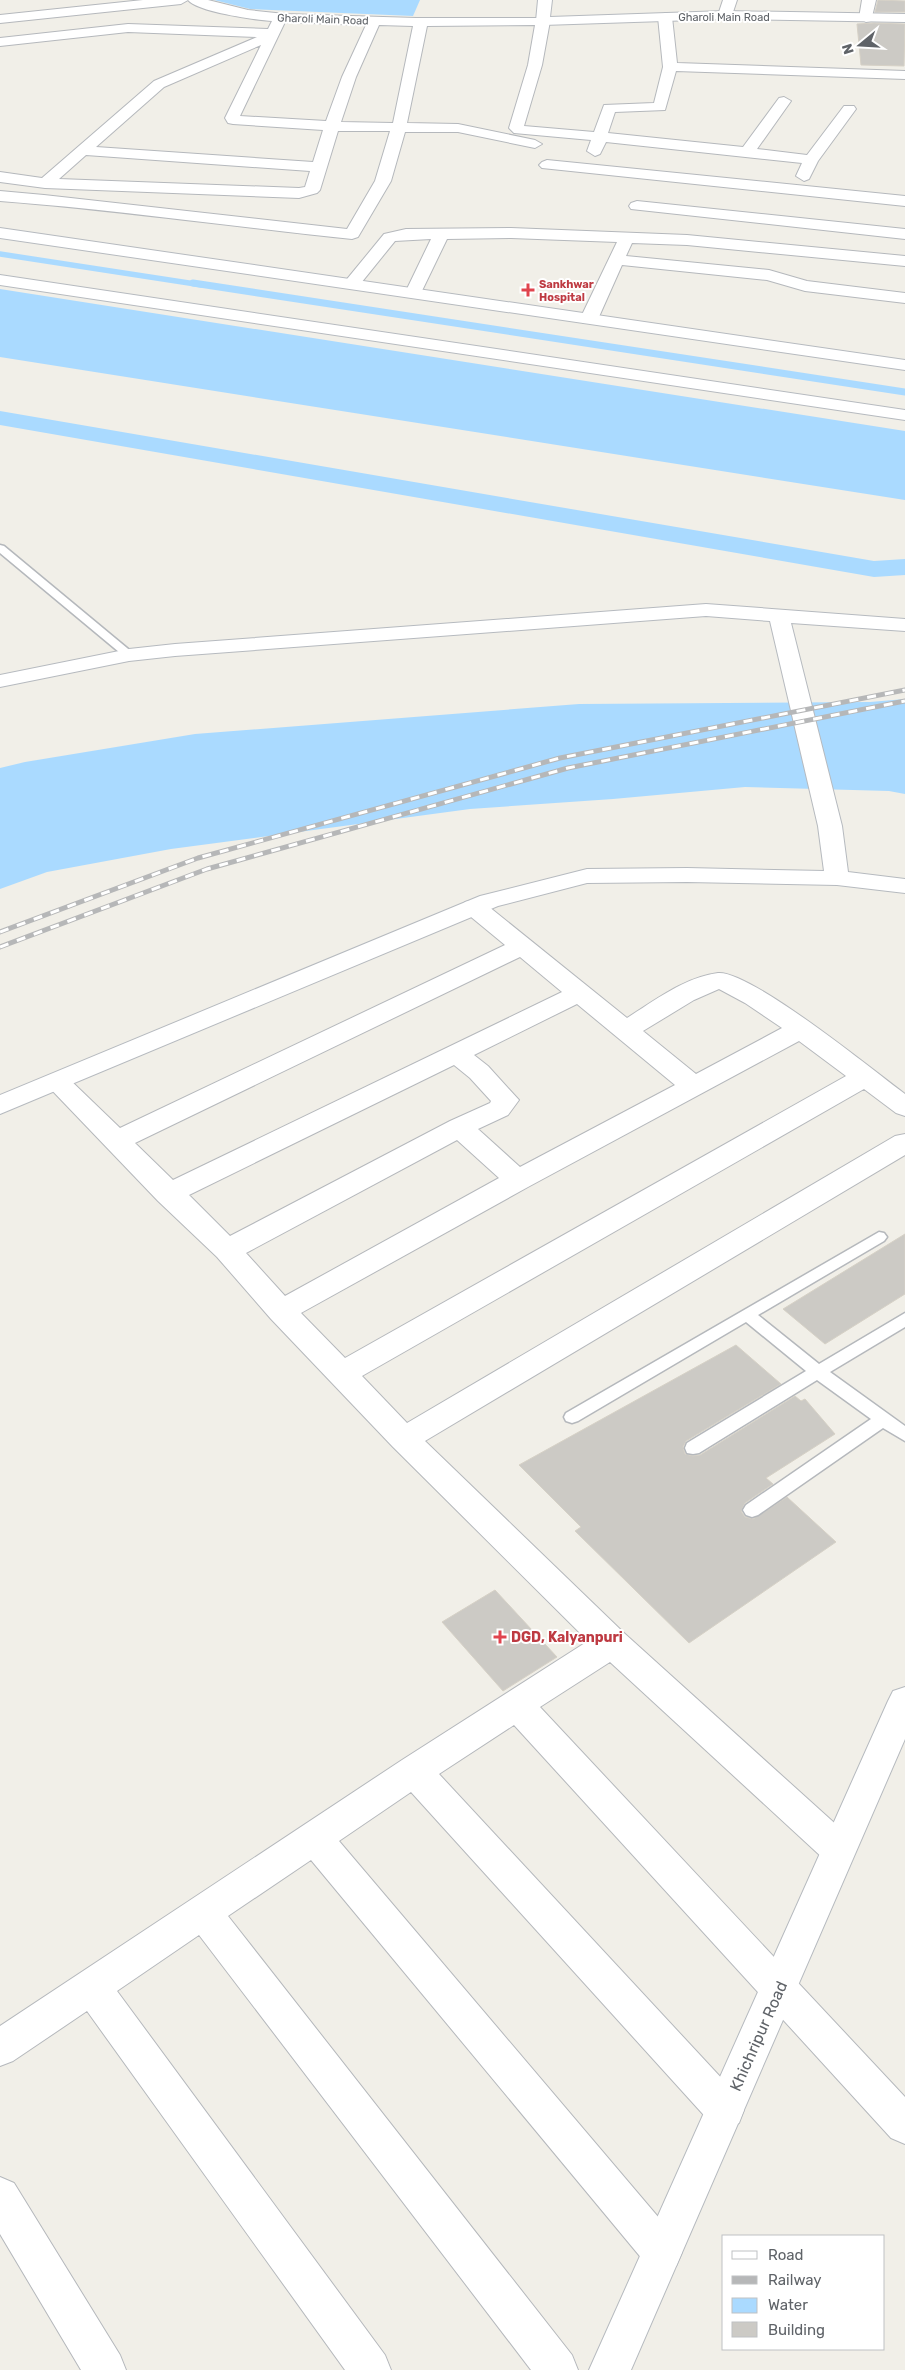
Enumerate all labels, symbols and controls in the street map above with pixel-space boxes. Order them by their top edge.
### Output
street label: Gharoli Main Road [277,11,369,28]
street label: Gharoli Main Road [678,11,770,24]
north arrow [835,20,885,70]
text: N [838,41,858,56]
place label: Sankhwar Hospital [539,278,594,304]
marker: Sankhwar Hospital [521,283,535,297]
place label: DGD, Kalyanpuri [511,1629,623,1646]
marker: DGD, Kalyanpuri [493,1630,507,1644]
street label: Khichripur Road [726,1978,791,2094]
legend [722,2235,885,2350]
text: Road [768,2246,804,2264]
text: Railway [768,2271,822,2289]
text: Water [768,2296,808,2314]
text: Building [768,2321,825,2339]

